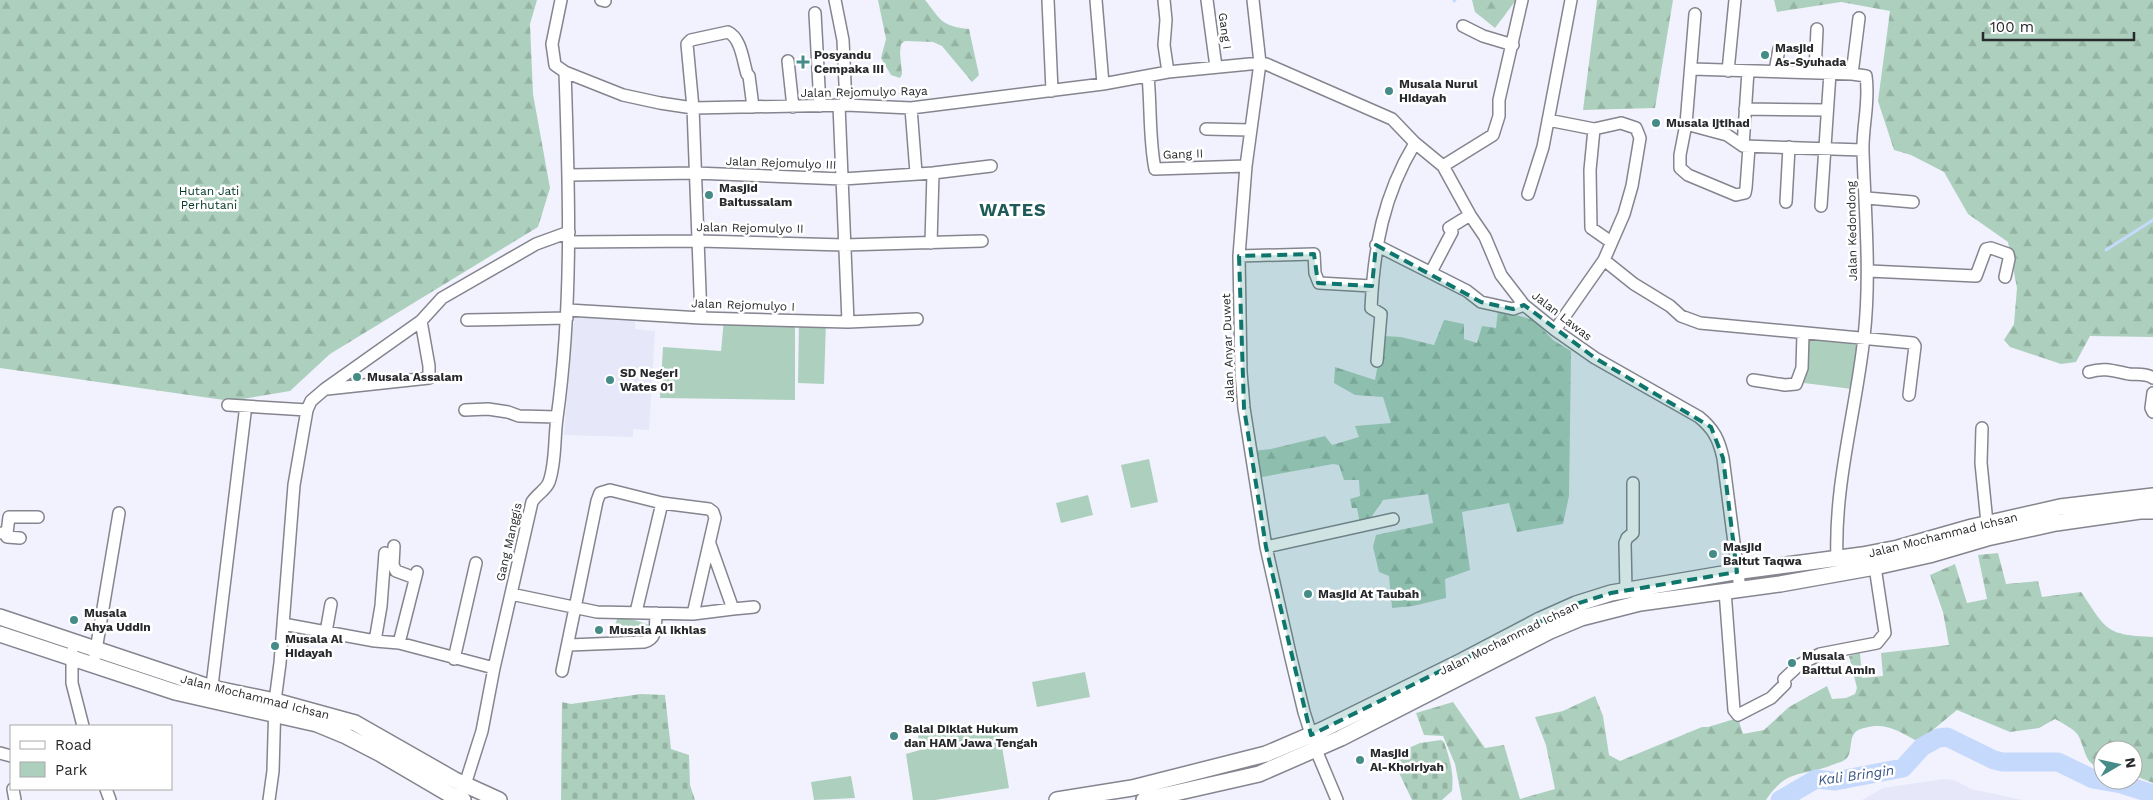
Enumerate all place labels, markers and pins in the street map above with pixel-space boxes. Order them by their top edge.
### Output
place label: Masjid As-Syuhada [1775,41,1846,69]
place label: Posyandu Cempaka III [814,48,884,76]
marker: Masjid As-Syuhada [1759,49,1771,61]
marker: Posyandu Cempaka III [796,55,810,69]
place label: Musala Nurul Hidayah [1399,77,1478,105]
marker: Musala Nurul Hidayah [1383,85,1395,97]
place label: Musala Ijtihad [1666,116,1750,130]
marker: Musala Ijtihad [1650,117,1662,129]
place label: Masjid Baitussalam [719,181,792,209]
marker: Masjid Baitussalam [703,189,715,201]
place label: SD Negeri Wates 01 [620,366,678,394]
place label: Musala Assalam [367,370,463,384]
marker: Musala Assalam [351,371,363,383]
marker: SD Negeri Wates 01 [604,374,616,386]
place label: Masjid Baitut Taqwa [1723,540,1802,568]
marker: Masjid Baitut Taqwa [1707,548,1719,560]
place label: Masjid At Taubah [1318,587,1419,601]
marker: Masjid At Taubah [1302,588,1314,600]
place label: Musala Ahya Uddin [84,606,151,634]
marker: Musala Ahya Uddin [68,614,80,626]
place label: Musala Al Ikhlas [609,623,707,637]
marker: Musala Al Ikhlas [593,624,605,636]
place label: Musala Al Hidayah [285,632,343,660]
marker: Musala Al Hidayah [269,640,281,652]
place label: Musala Baittul Amin [1802,649,1875,677]
marker: Musala Baittul Amin [1786,657,1798,669]
place label: Balai Diklat Hukum dan HAM Jawa Tengah [904,722,1038,750]
marker: Balai Diklat Hukum dan HAM Jawa Tengah [888,730,900,742]
place label: Masjid Al-Khoiriyah [1370,746,1444,774]
marker: Masjid Al-Khoiriyah [1354,754,1366,766]

